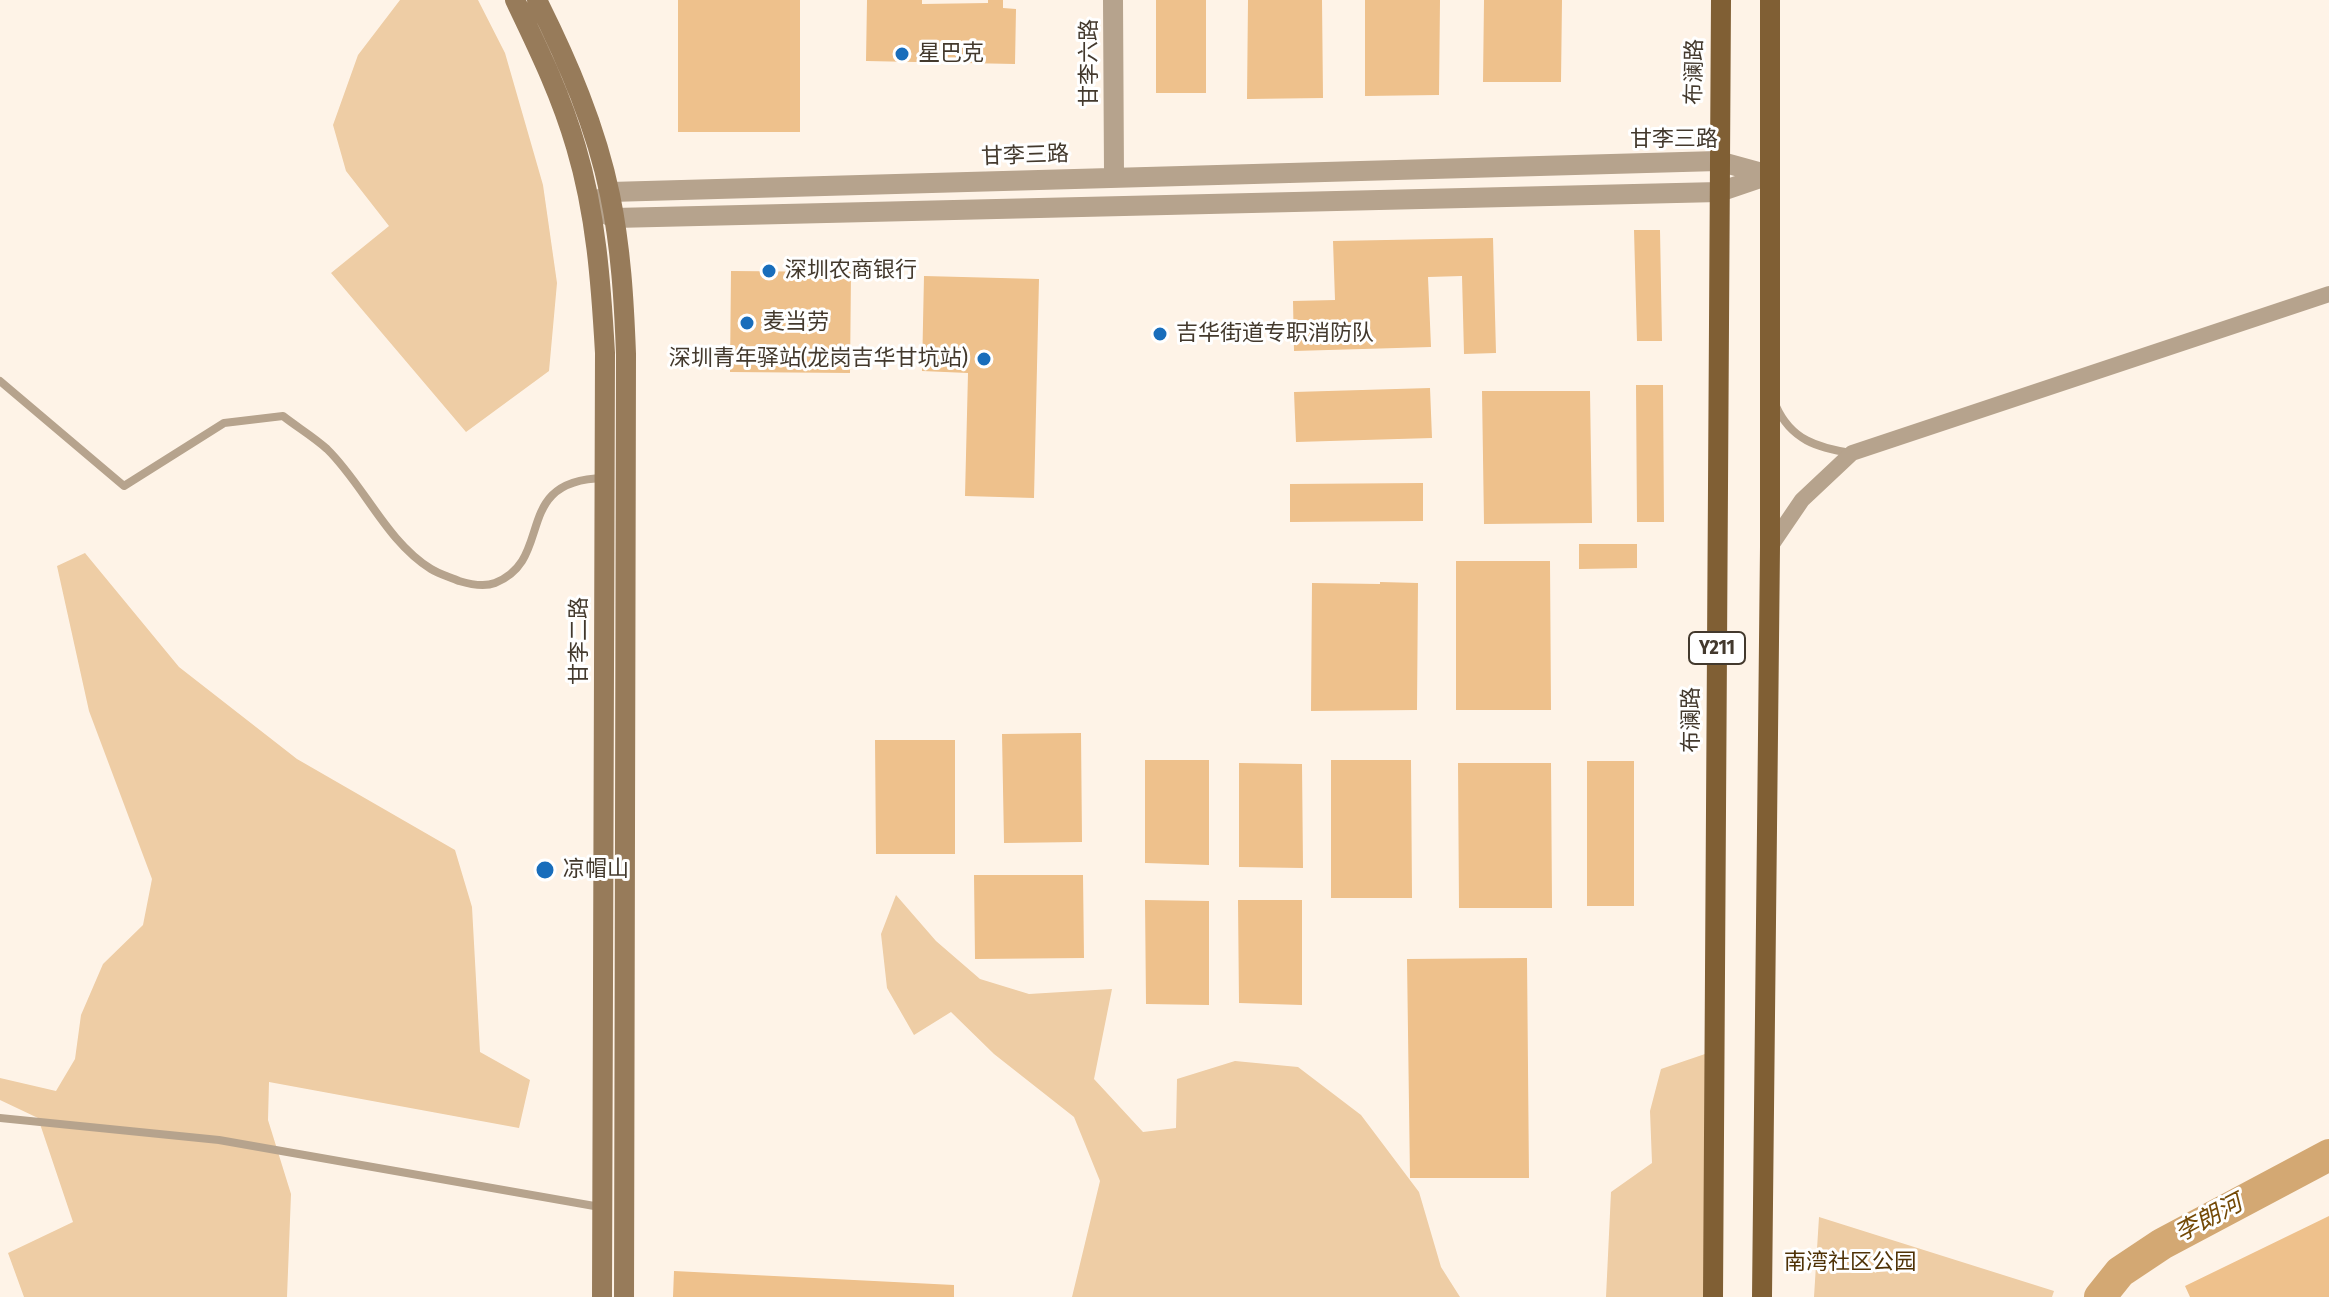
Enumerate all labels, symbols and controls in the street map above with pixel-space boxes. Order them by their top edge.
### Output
street label: 甘李六路 [1077,19,1103,107]
street label: 布澜路 [1681,39,1709,105]
place label: 星巴克 [918,41,984,67]
marker: 星巴克 [893,45,911,63]
street label: 甘李三路 [1630,127,1718,153]
street label: 甘李三路 [981,141,1069,171]
place label: 深圳农商银行 [785,258,917,284]
marker: 深圳农商银行 [760,262,778,280]
place label: 麦当劳 [763,310,829,336]
marker: 麦当劳 [738,314,756,332]
place label: 吉华街道专职消防队 [1176,321,1374,347]
marker: 吉华街道专职消防队 [1151,325,1169,343]
place label: 深圳青年驿站(龙岗吉华甘坑站) [669,346,968,372]
marker: 深圳青年驿站(龙岗吉华甘坑站) [975,350,993,368]
street label: 甘李二路 [567,597,593,685]
road number: Y211 [1689,632,1745,664]
street label: 布澜路 [1679,687,1705,753]
place label: 凉帽山 [563,857,629,883]
marker: 凉帽山 [534,859,556,881]
water label: 李朗河 [2170,1189,2248,1249]
park label: 南湾社区公园 [1784,1250,1916,1276]

